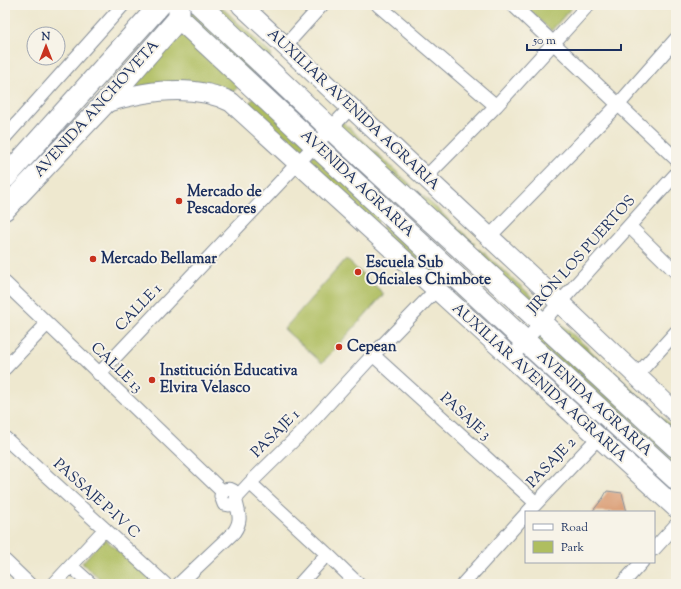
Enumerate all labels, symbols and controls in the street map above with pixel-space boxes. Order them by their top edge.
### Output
street label: AUXILIAR AVENIDA AGRARIA [263,25,443,195]
north arrow [26,26,66,66]
scale bar [527,26,621,52]
text: 50 m [532,32,556,50]
street label: AVENIDA ANCHOVETA [31,37,163,181]
street label: AVENIDA AGRARIA [296,127,418,241]
place label: Mercado de Pescadores [187,182,262,220]
street label: JIRÓN LOS PUERTOS [521,190,641,320]
marker: Mercado de Pescadores [174,196,184,206]
place label: Mercado Bellamar [101,249,217,270]
place label: Escuela Sub Oficiales Chimbote [366,253,491,291]
marker: Mercado Bellamar [88,254,98,264]
marker: Escuela Sub Oficiales Chimbote [353,267,363,277]
street label: CALLE 1 [111,279,167,337]
street label: AUXILIAR AVENIDA AGRARIA [448,300,630,466]
place label: Cepean [347,337,397,358]
street label: CALLE 13 [85,338,147,398]
marker: Cepean [334,342,344,352]
street label: AVENIDA AGRARIA [533,347,655,461]
place label: Institución Educativa Elvira Velasco [160,361,298,399]
marker: Institución Educativa Elvira Velasco [147,375,157,385]
street label: PASAJE 3 [435,388,495,446]
street label: PASAJE 1 [247,405,305,463]
street label: PASAJE 2 [523,433,581,493]
street label: PASSAJE P-IV C [48,454,144,544]
legend [525,511,655,563]
text: Road [561,519,588,537]
text: Park [561,539,584,557]

